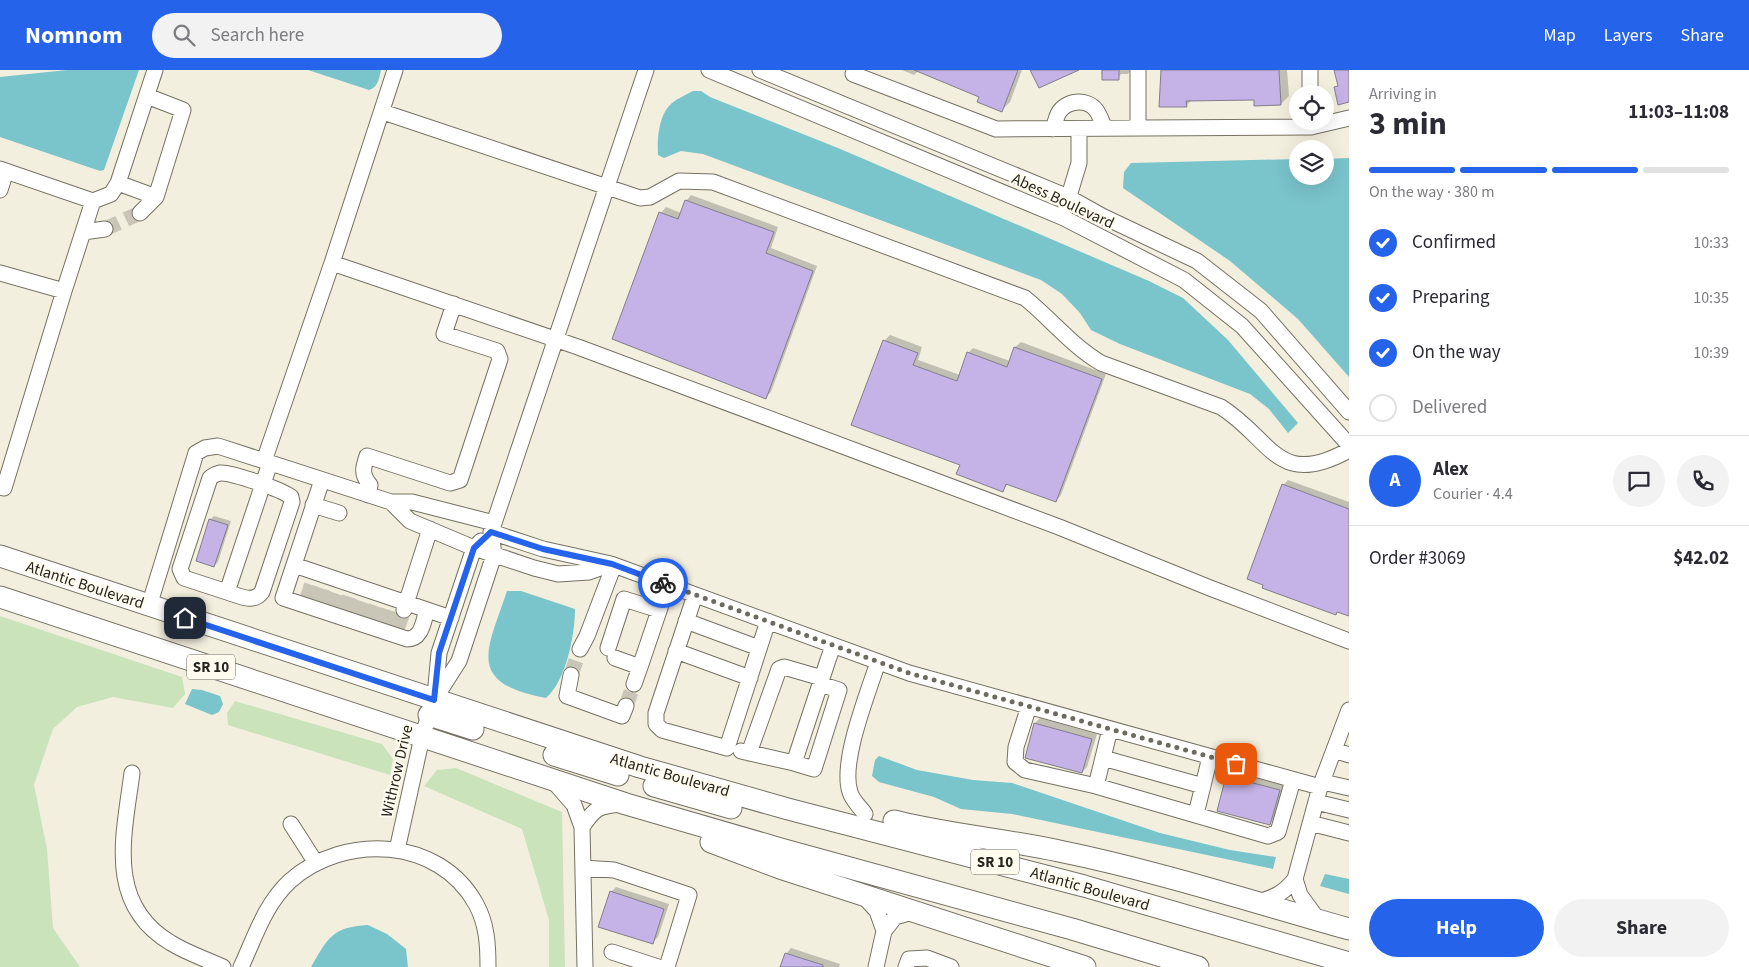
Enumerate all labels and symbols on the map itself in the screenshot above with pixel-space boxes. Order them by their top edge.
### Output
street label: Abess Boulevard [1008,168,1118,234]
street label: Atlantic Boulevard [23,556,147,614]
courier [638,558,688,608]
pin [164,597,206,639]
road number: SR 10 [187,654,235,680]
street label: Withrow Drive [376,723,418,819]
pin [1215,743,1257,785]
street label: Atlantic Boulevard [608,747,732,803]
road number: SR 10 [971,850,1019,874]
street label: Atlantic Boulevard [1028,861,1152,917]

